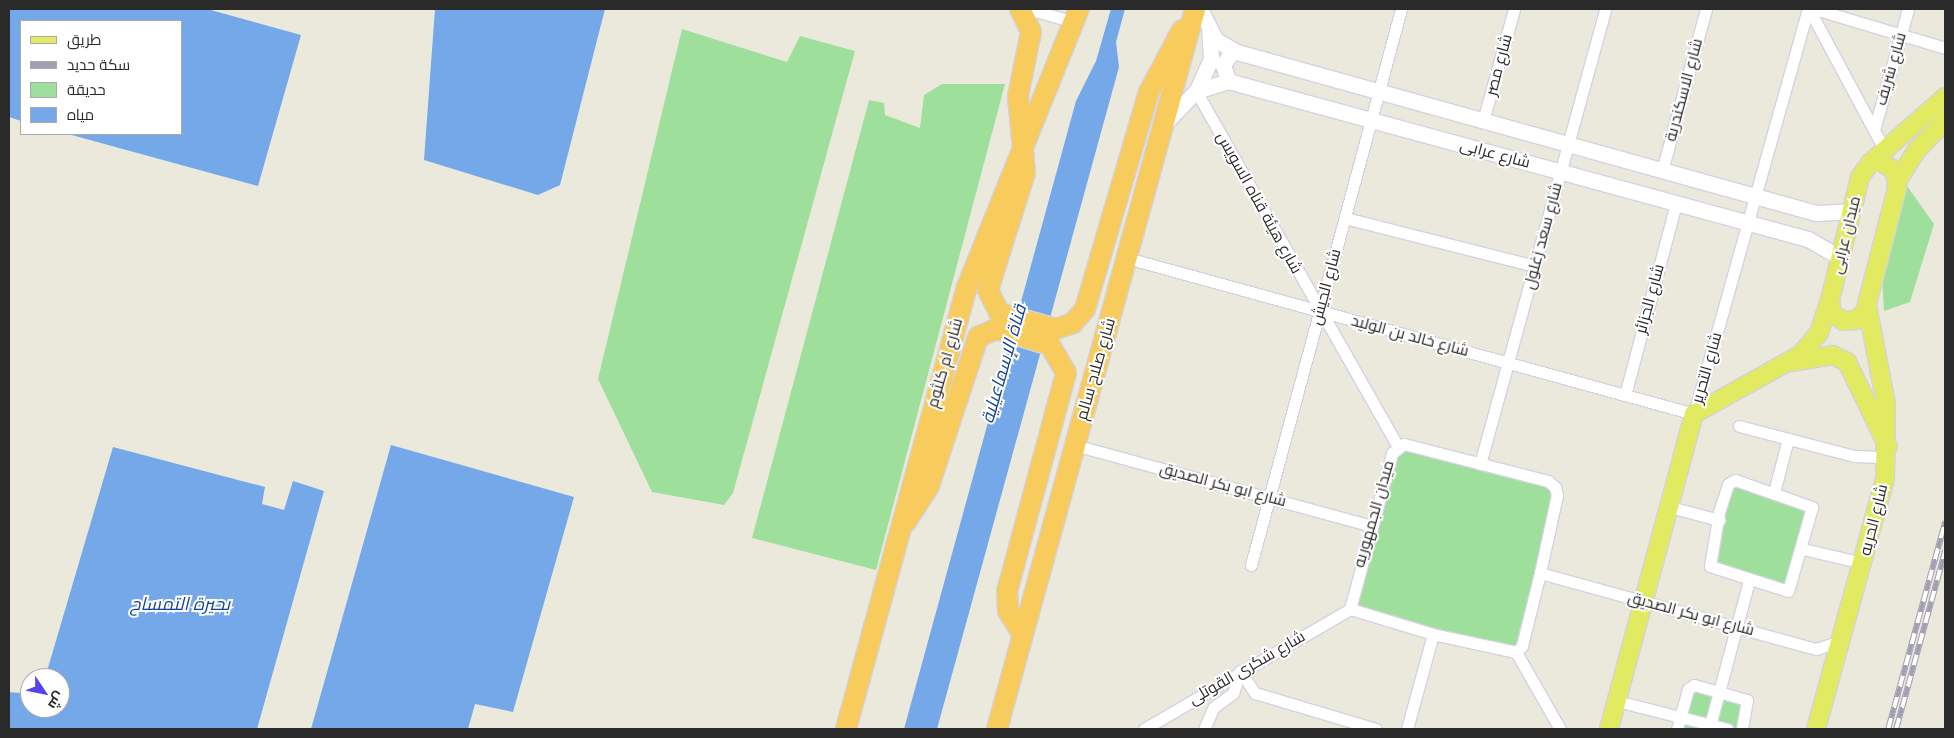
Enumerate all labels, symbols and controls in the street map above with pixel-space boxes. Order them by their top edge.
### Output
legend [20,20,182,135]
text: طريق [67,30,101,49]
street label: شارع شريف [1871,30,1911,108]
street label: شارع مصر [1482,32,1516,98]
street label: شارع الاسكندرية [1661,36,1707,144]
text: سكة حديد [67,55,130,74]
text: حديقة [67,80,106,99]
text: مياه [67,105,94,124]
street label: شارع هيئة قناه السويس [1212,129,1306,277]
street label: شارع عرابى [1458,135,1532,173]
street label: شارع سعد زغلول [1520,181,1566,291]
street label: ميدان عرابى [1827,194,1865,276]
street label: شارع الجيش [1307,247,1345,327]
street label: شارع الجزائر [1631,262,1669,336]
water label: قناة الإسماعيلية [977,302,1031,426]
street label: شارع خالد بن الوليد [1349,311,1471,361]
street label: شارع ام كلثوم [923,316,967,410]
street label: شارع صلاح سالم [1072,316,1120,422]
street label: شارع التحرير [1688,330,1726,406]
street label: ميدان الجمهوريه [1350,458,1398,570]
street label: شارع ابو بكر الصديق [1158,459,1288,511]
street label: شارع الحريه [1856,482,1892,558]
street label: شارع ابو بكر الصديق [1626,588,1756,640]
water label: بحيرة التمساح [130,593,230,615]
street label: شارع شكرى القوتلى [1185,627,1309,709]
north arrow [20,668,70,718]
text: ش [44,688,69,713]

